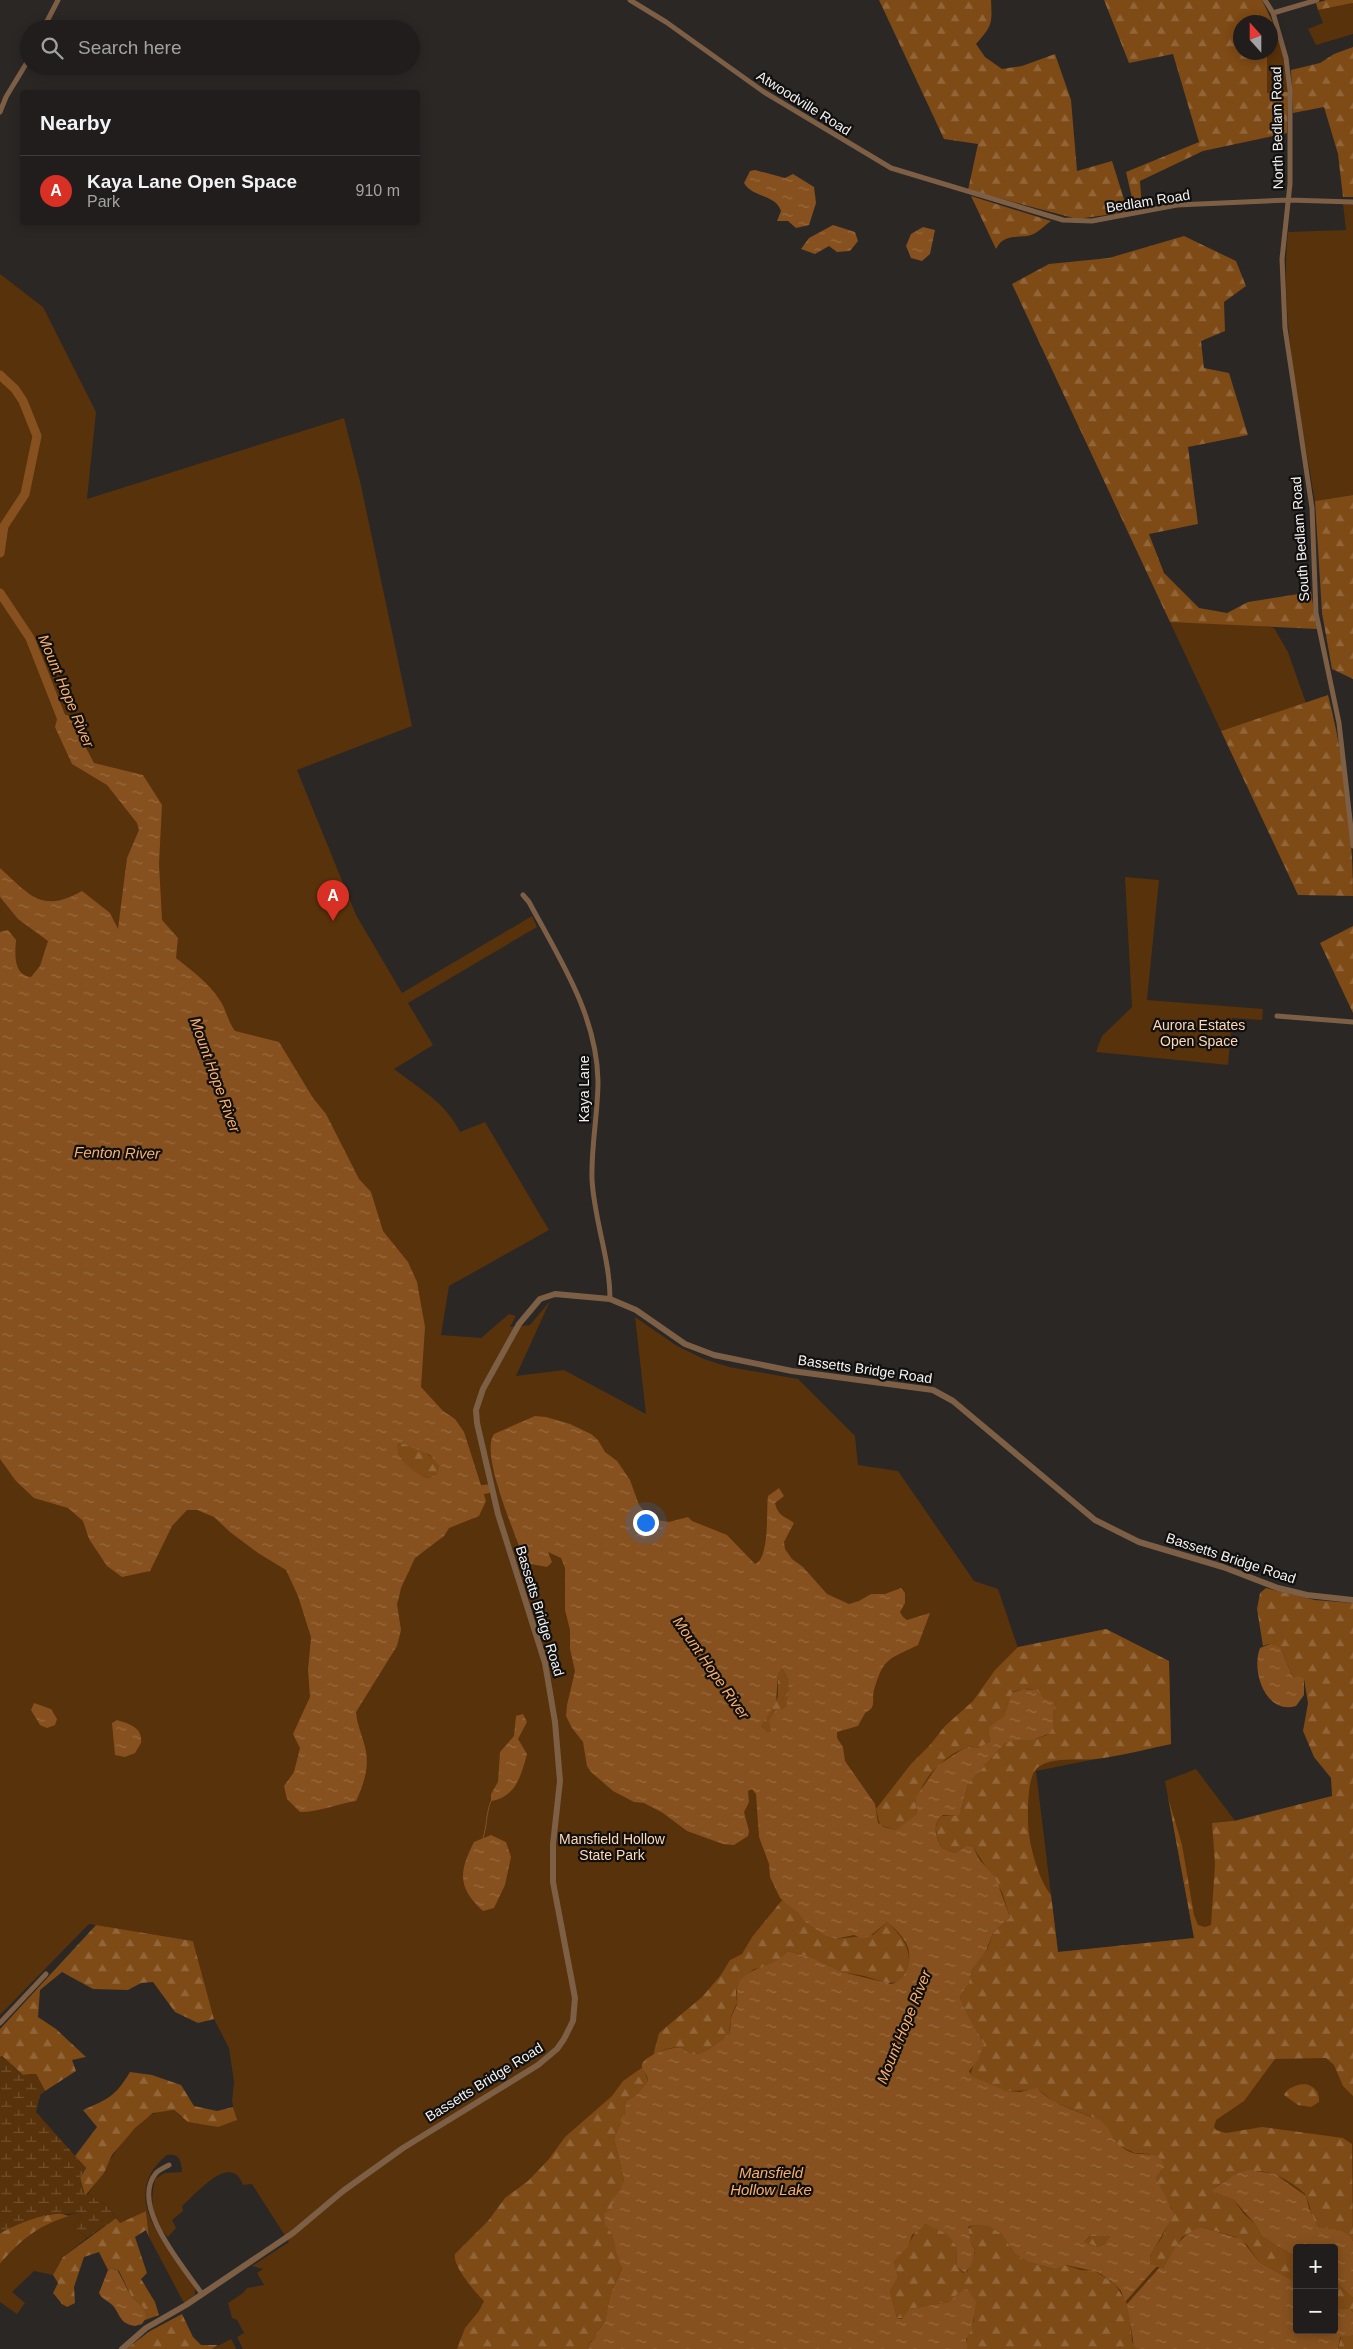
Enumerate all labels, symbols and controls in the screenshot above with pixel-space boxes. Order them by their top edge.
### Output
north arrow [1233,15,1278,60]
search box [20,20,420,75]
icon: search [38,34,66,62]
text: Search here [78,37,182,58]
street label: North Bedlam Road [1268,66,1286,190]
street label: Atwoodville Road [754,68,854,138]
text: Nearby [40,111,111,134]
text: Kaya Lane Open Space [87,171,297,192]
text: A [50,182,62,199]
text: 910 m [356,182,400,199]
street label: Bedlam Road [1105,186,1191,216]
text: Park [87,193,120,210]
street label: South Bedlam Road [1288,476,1312,602]
water label: Mount Hope River [35,632,98,751]
pin: A [317,880,349,921]
water label: Mount Hope River [187,1015,244,1135]
park label: Aurora Estates Open Space [1153,1017,1245,1049]
street label: Kaya Lane [576,1055,592,1122]
water label: Fenton River [74,1143,161,1162]
street label: Bassetts Bridge Road [797,1352,933,1386]
your location [633,1510,659,1536]
street label: Bassetts Bridge Road [1164,1529,1298,1587]
street label: Bassetts Bridge Road [513,1544,567,1678]
water label: Mount Hope River [670,1613,754,1723]
park label: Mansfield Hollow State Park [559,1831,666,1863]
water label: Mount Hope River [873,1967,934,2086]
street label: Bassetts Bridge Road [422,2039,546,2125]
water label: Mansfield Hollow Lake [730,2164,812,2198]
map controls [1293,2244,1338,2334]
button: + [1293,2244,1338,2289]
button: − [1293,2289,1338,2334]

